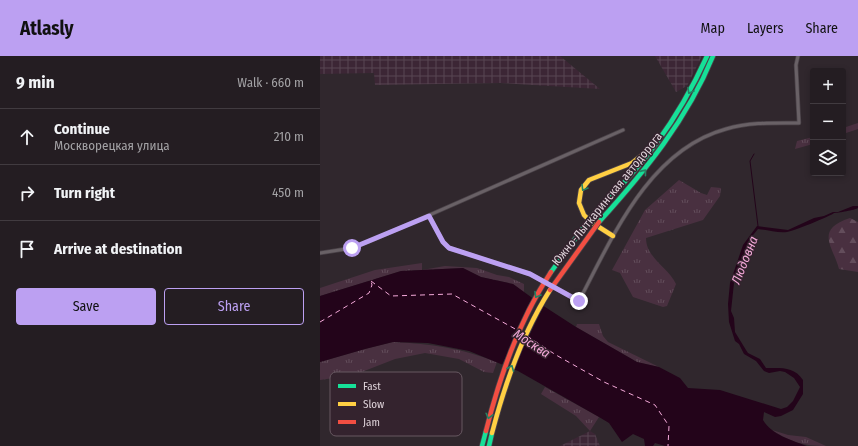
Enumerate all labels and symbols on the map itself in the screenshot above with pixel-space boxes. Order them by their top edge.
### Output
one-way arrow [688,87,695,95]
street label: Южно-Лыткаринская автодорога [549,129,665,268]
one-way arrow [639,170,646,177]
one-way arrow [581,184,588,191]
water label: Людовна [728,234,761,287]
route start [343,239,361,257]
one-way arrow [535,291,542,298]
route end [570,292,588,310]
water label: Москва [511,326,553,361]
one-way arrow [506,365,514,372]
legend [330,372,462,436]
text: Fast [363,380,381,393]
text: Slow [363,398,384,411]
one-way arrow [486,413,494,419]
text: Jam [363,416,380,429]

